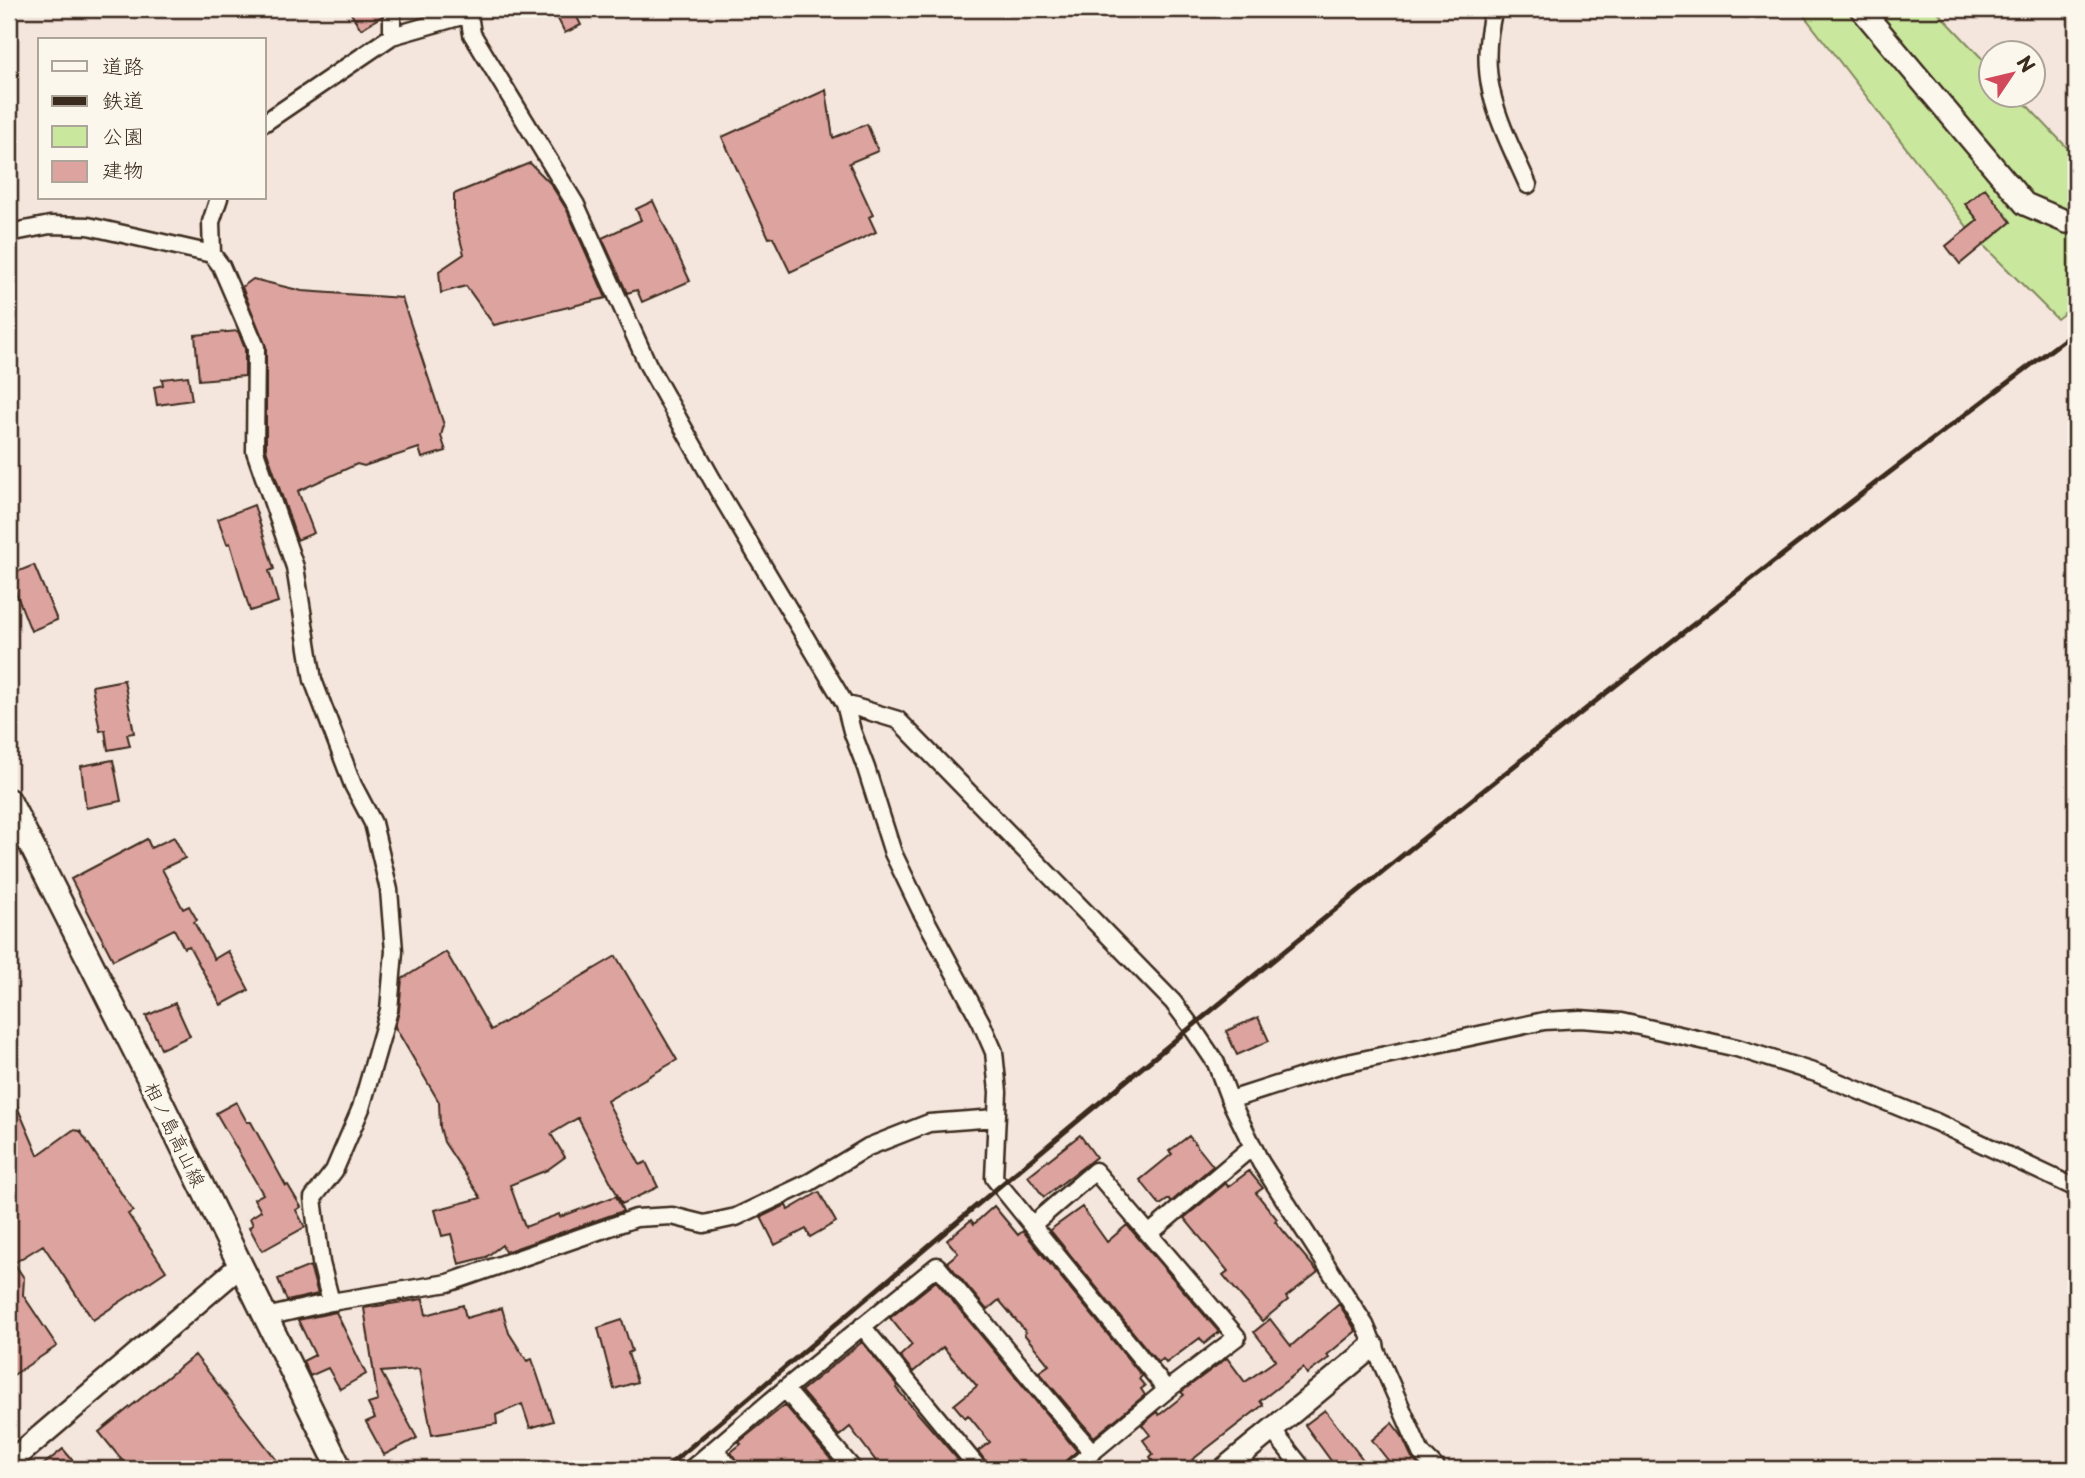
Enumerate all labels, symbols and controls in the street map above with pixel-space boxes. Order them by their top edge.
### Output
legend [38,38,266,200]
north arrow [1976,38,2046,108]
text: 道路 [102,49,144,81]
text: N [2011,49,2043,78]
text: 鉄道 [102,83,144,115]
text: 公園 [102,119,144,151]
text: 建物 [102,153,144,185]
street label: 相ノ島高山線 [138,1077,214,1191]

